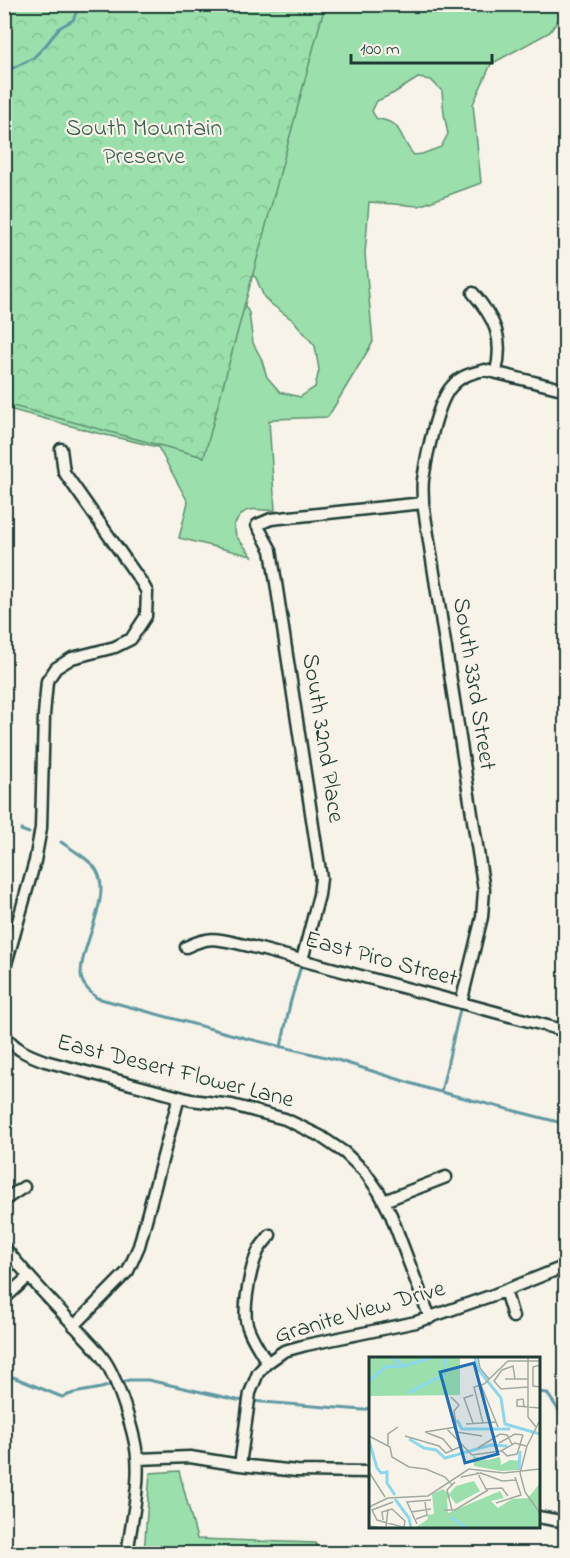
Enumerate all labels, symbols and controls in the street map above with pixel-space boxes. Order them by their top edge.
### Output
scale bar [351,27,492,65]
text: 100 m [360,37,400,63]
park label: South Mountain Preserve [66,112,222,175]
street label: South 33rd Street [442,595,504,773]
street label: South 32nd Place [291,651,353,825]
street label: East Piro Street [301,923,461,997]
street label: East Desert Flower Lane [53,1026,297,1118]
street label: Granite View Drive [271,1272,450,1354]
inset map [369,1357,540,1528]

